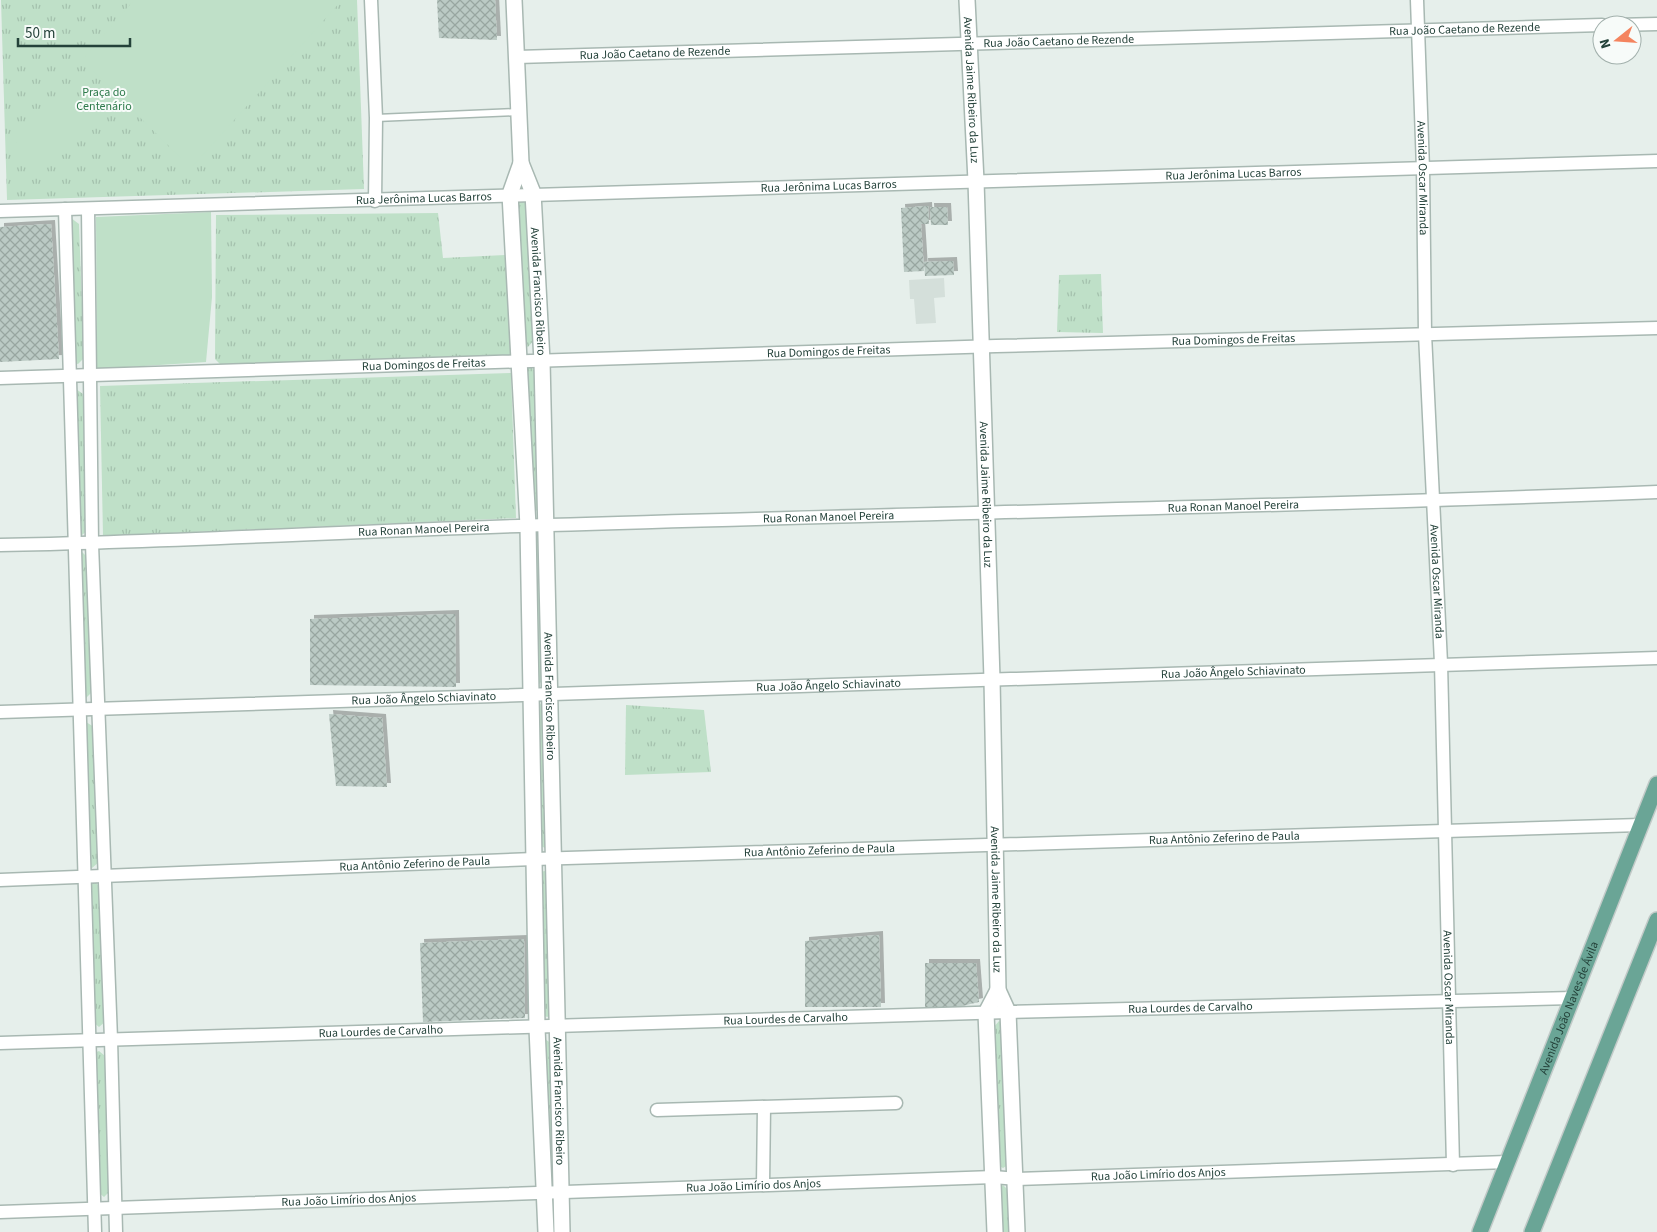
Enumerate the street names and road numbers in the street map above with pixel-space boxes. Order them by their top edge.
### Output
street label: Avenida Jaime Ribeiro da Luz [959,16,984,163]
street label: Rua João Caetano de Rezende [1389,18,1540,40]
street label: Rua João Caetano de Rezende [983,30,1134,52]
street label: Rua João Caetano de Rezende [579,42,731,64]
street label: Avenida Oscar Miranda [1413,120,1432,235]
street label: Rua Jerônima Lucas Barros [1165,163,1302,184]
street label: Rua Jerônima Lucas Barros [760,175,897,197]
street label: Rua Jerônima Lucas Barros [356,188,492,209]
street label: Avenida Francisco Ribeiro [526,227,550,356]
street label: Rua Domingos de Freitas [1171,329,1295,350]
street label: Rua Domingos de Freitas [767,341,891,362]
street label: Rua Domingos de Freitas [362,354,486,375]
street label: Avenida Jaime Ribeiro da Luz [975,421,997,568]
street label: Rua Ronan Manoel Pereira [1167,496,1299,516]
street label: Rua Ronan Manoel Pereira [763,507,894,527]
street label: Rua Ronan Manoel Pereira [358,518,490,541]
street label: Avenida Oscar Miranda [1426,524,1448,639]
street label: Avenida Francisco Ribeiro [540,632,560,761]
street label: Rua João Ângelo Schiavinato [1161,661,1306,683]
street label: Rua João Ângelo Schiavinato [756,674,901,696]
street label: Rua João Ângelo Schiavinato [351,687,496,709]
street label: Avenida Jaime Ribeiro da Luz [986,826,1006,973]
street label: Rua Antônio Zeferino de Paula [1149,827,1300,849]
street label: Rua Antônio Zeferino de Paula [744,839,895,861]
street label: Rua Antônio Zeferino de Paula [339,852,490,875]
street label: Avenida Oscar Miranda [1439,930,1459,1045]
street label: Avenida João Naves de Ávila [1535,939,1602,1077]
street label: Rua Lourdes de Carvalho [1128,997,1253,1018]
street label: Rua Lourdes de Carvalho [723,1008,848,1029]
street label: Rua Lourdes de Carvalho [318,1021,443,1042]
street label: Avenida Francisco Ribeiro [549,1037,569,1165]
street label: Rua João Limírio dos Anjos [1091,1163,1226,1185]
street label: Rua João Limírio dos Anjos [686,1175,821,1196]
street label: Rua João Limírio dos Anjos [281,1189,416,1211]

